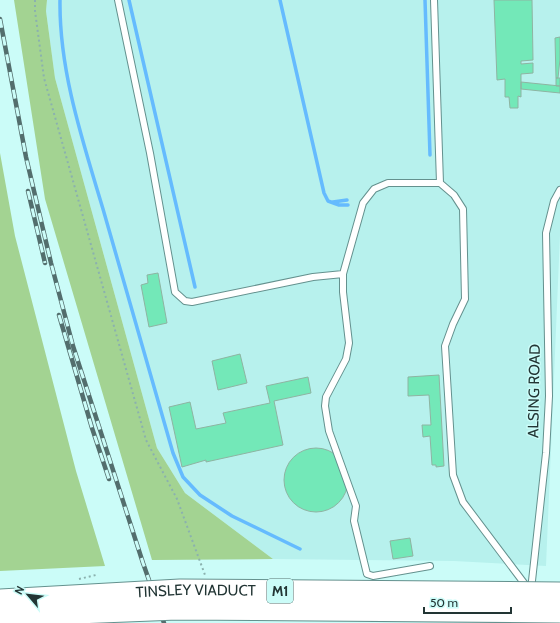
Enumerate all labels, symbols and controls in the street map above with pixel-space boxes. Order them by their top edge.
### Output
street label: ALSING ROAD [524,344,544,438]
north arrow [8,575,48,615]
road number: M1 [267,579,293,603]
street label: TINSLEY VIADUCT [135,581,256,601]
text: N [11,584,27,597]
scale bar [424,589,511,615]
text: 50 m [430,595,458,610]

